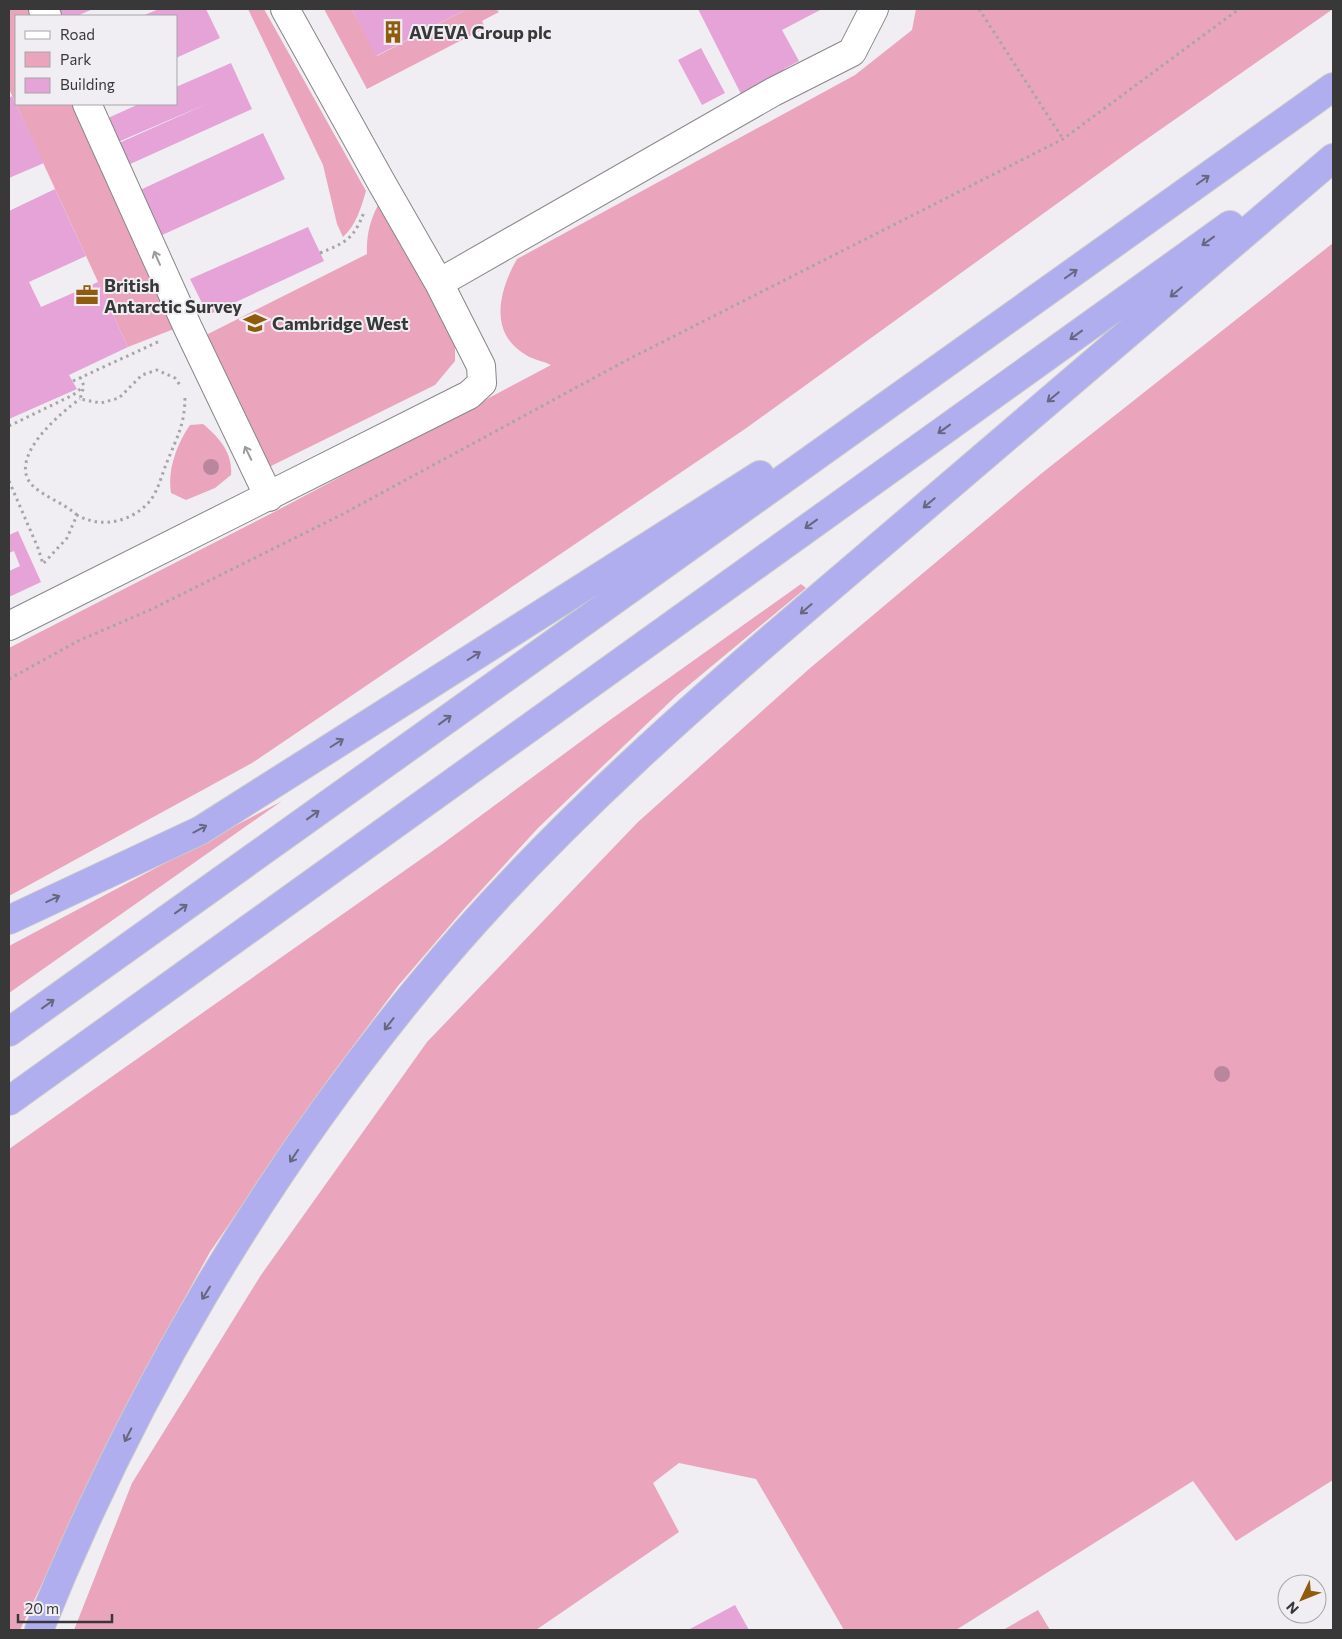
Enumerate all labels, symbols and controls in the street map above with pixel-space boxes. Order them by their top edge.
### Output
legend [15,15,178,105]
building icon: AVEVA Group plc [380,19,406,45]
place label: AVEVA Group plc [409,21,552,43]
text: Road [60,25,95,43]
text: Park [60,50,91,68]
text: Building [60,75,115,93]
one-way arrow [1196,175,1210,185]
one-way arrow [1201,236,1215,246]
one-way arrow [152,251,162,266]
one-way arrow [1064,269,1078,279]
place label: British Antarctic Survey [104,274,242,317]
office icon: British Antarctic Survey [74,282,100,308]
one-way arrow [1170,286,1183,298]
school or university icon: Cambridge West [242,310,268,336]
place label: Cambridge West [272,312,409,334]
one-way arrow [1069,330,1083,340]
one-way arrow [1046,392,1059,403]
one-way arrow [937,424,951,435]
one-way arrow [243,446,252,461]
one-way arrow [923,497,936,508]
one-way arrow [804,519,818,529]
one-way arrow [799,603,812,614]
one-way arrow [467,650,481,660]
one-way arrow [438,715,452,725]
one-way arrow [330,738,344,748]
one-way arrow [306,810,320,820]
one-way arrow [192,824,206,834]
one-way arrow [45,894,60,903]
one-way arrow [173,904,187,914]
one-way arrow [41,999,55,1009]
one-way arrow [384,1018,395,1031]
one-way arrow [289,1149,299,1163]
one-way arrow [201,1285,211,1299]
one-way arrow [123,1427,132,1442]
north arrow [1277,1574,1327,1624]
scale bar [18,1592,111,1624]
text: 20 m [25,1599,59,1617]
text: N [1282,1599,1302,1618]

